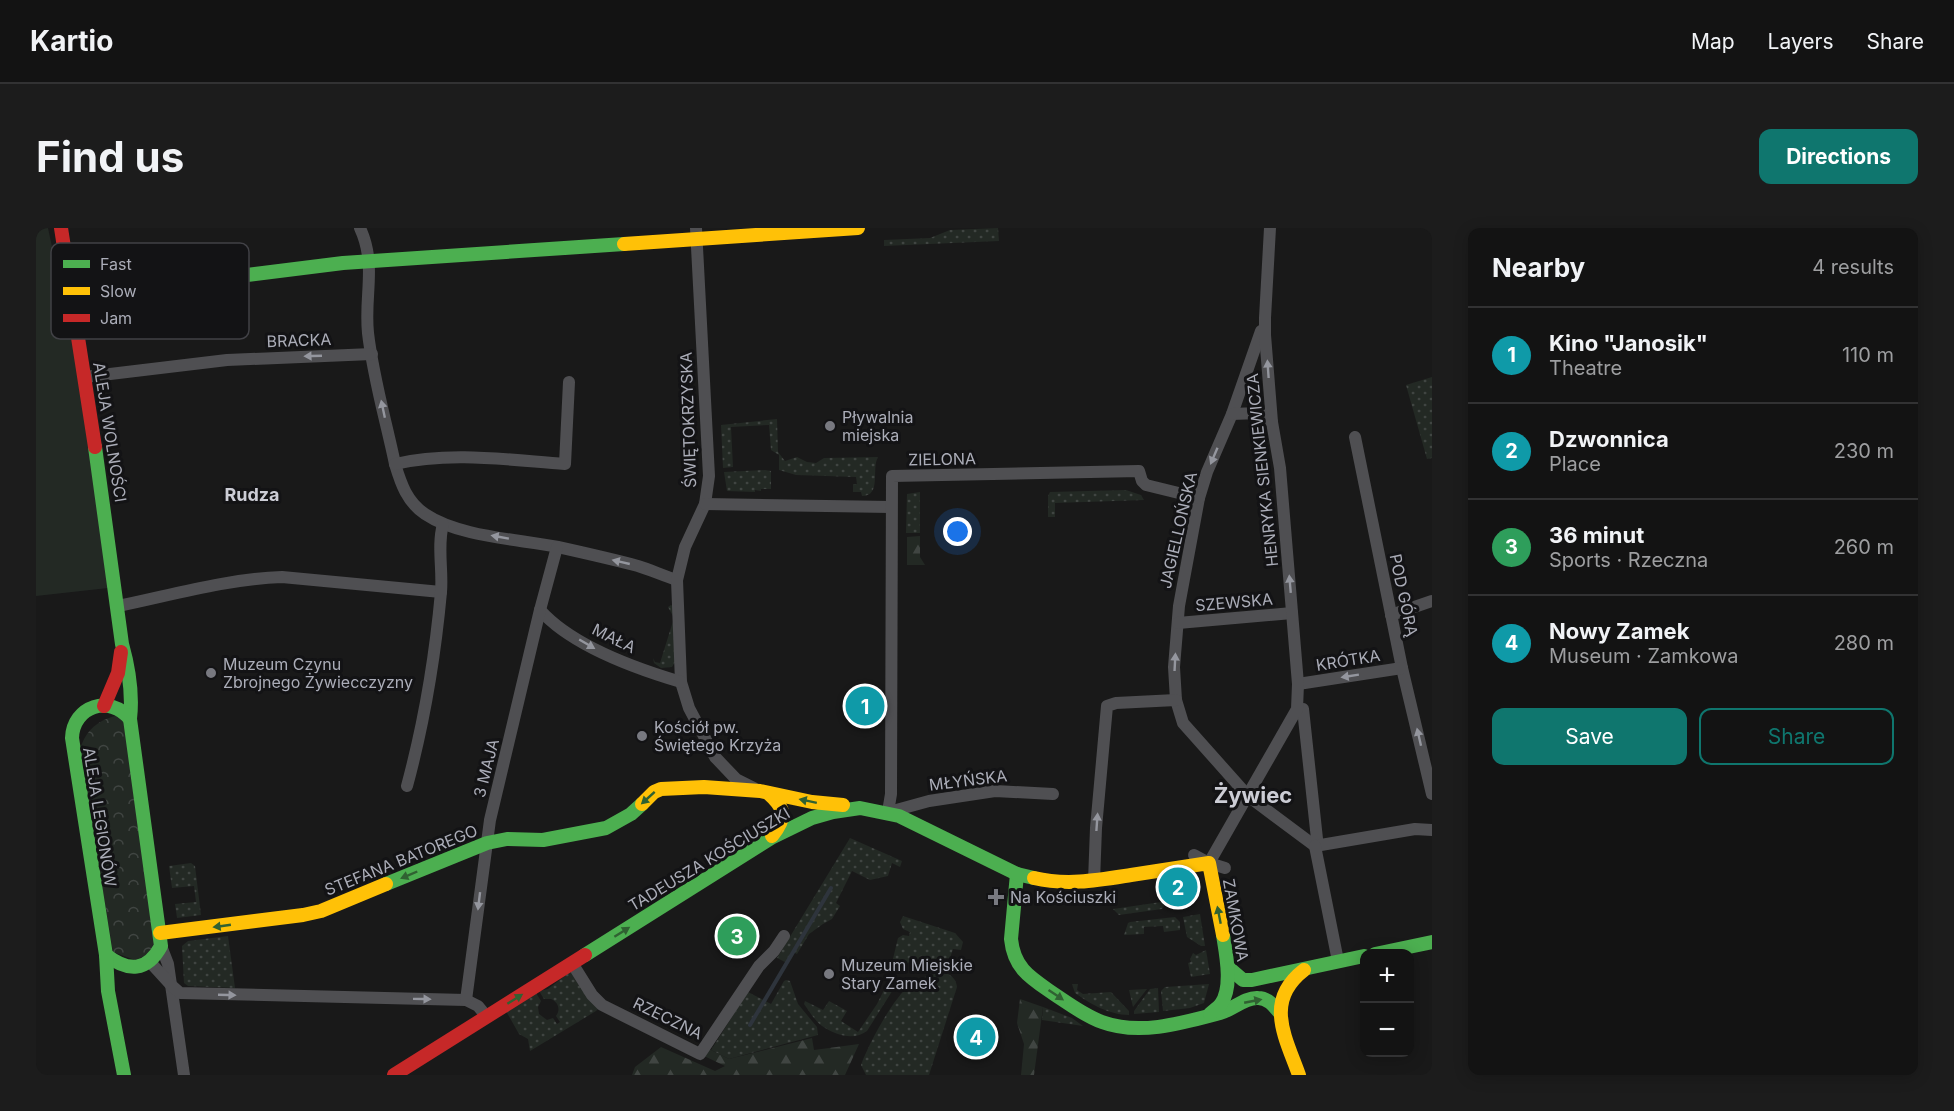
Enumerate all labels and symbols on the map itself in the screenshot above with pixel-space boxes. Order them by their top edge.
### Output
legend [51,243,249,339]
text: Fast [100,254,132,274]
text: Slow [100,281,137,301]
text: Jam [100,308,132,328]
street label: BRACKA [266,329,332,351]
one-way arrow [304,351,323,360]
street label: ŚWIĘTOKRZYSKA [676,352,700,488]
street label: ALEJA WOLNOŚCI [89,360,131,504]
one-way arrow [1264,360,1273,379]
street label: HENRYKA SIENKIEWICZA [1242,372,1282,568]
one-way arrow [378,400,387,419]
place label: Pływalnia miejska [842,407,913,445]
marker: Pływalnia miejska [823,419,837,433]
one-way arrow [1210,447,1219,464]
street label: ZIELONA [908,448,976,470]
street label: JAGIELLOŃSKA [1155,470,1201,590]
district label: Rudza [224,484,280,505]
your location [943,517,972,546]
one-way arrow [490,532,509,541]
street label: POD GÓRĄ [1385,552,1423,639]
one-way arrow [612,557,631,567]
one-way arrow [1285,575,1295,594]
street label: SZEWSKA [1194,589,1274,615]
street label: MAŁA [589,619,639,657]
one-way arrow [579,638,595,649]
street label: KRÓTKA [1314,645,1382,675]
one-way arrow [1171,652,1180,671]
place label: Muzeum Czynu Zbrojnego Żywiecczyzny [223,654,413,692]
marker: Muzeum Czynu Zbrojnego Żywiecczyzny [204,666,218,680]
one-way arrow [1341,672,1360,681]
pin: 1 [846,684,884,728]
place label: Kościół pw. Świętego Krzyża [654,717,781,755]
one-way arrow [1413,728,1423,746]
marker: Kościół pw. Świętego Krzyża [635,729,649,743]
street label: 3 MAJA [469,737,503,799]
street label: ALEJA LEGIONÓW [79,746,121,889]
street label: MŁYŃSKA [928,765,1008,795]
district label: Żywiec [1214,782,1292,808]
one-way arrow [640,791,656,804]
one-way arrow [798,796,817,805]
street label: TADEUSZA KOŚCIUSZKI [625,803,793,915]
one-way arrow [1092,813,1101,832]
street label: STEFANA BATOREGO [322,820,480,900]
pin: 2 [1158,864,1198,910]
one-way arrow [399,870,417,880]
street label: ZAMKOWA [1219,877,1253,963]
place label: Na Kościuszki [1010,887,1116,907]
marker: Na Kościuszki [987,888,1005,906]
one-way arrow [475,891,484,910]
one-way arrow [1214,906,1223,925]
pin: 3 [718,914,756,958]
one-way arrow [212,921,231,930]
one-way arrow [614,926,630,937]
place label: Muzeum Miejskie Stary Zamek [841,955,973,993]
marker: Muzeum Miejskie Stary Zamek [822,967,836,981]
one-way arrow [1048,989,1064,1000]
one-way arrow [217,990,236,1000]
street label: RZECZNA [630,993,706,1043]
one-way arrow [412,994,431,1003]
one-way arrow [507,994,523,1005]
one-way arrow [1244,996,1263,1005]
pin: 4 [956,1014,996,1060]

